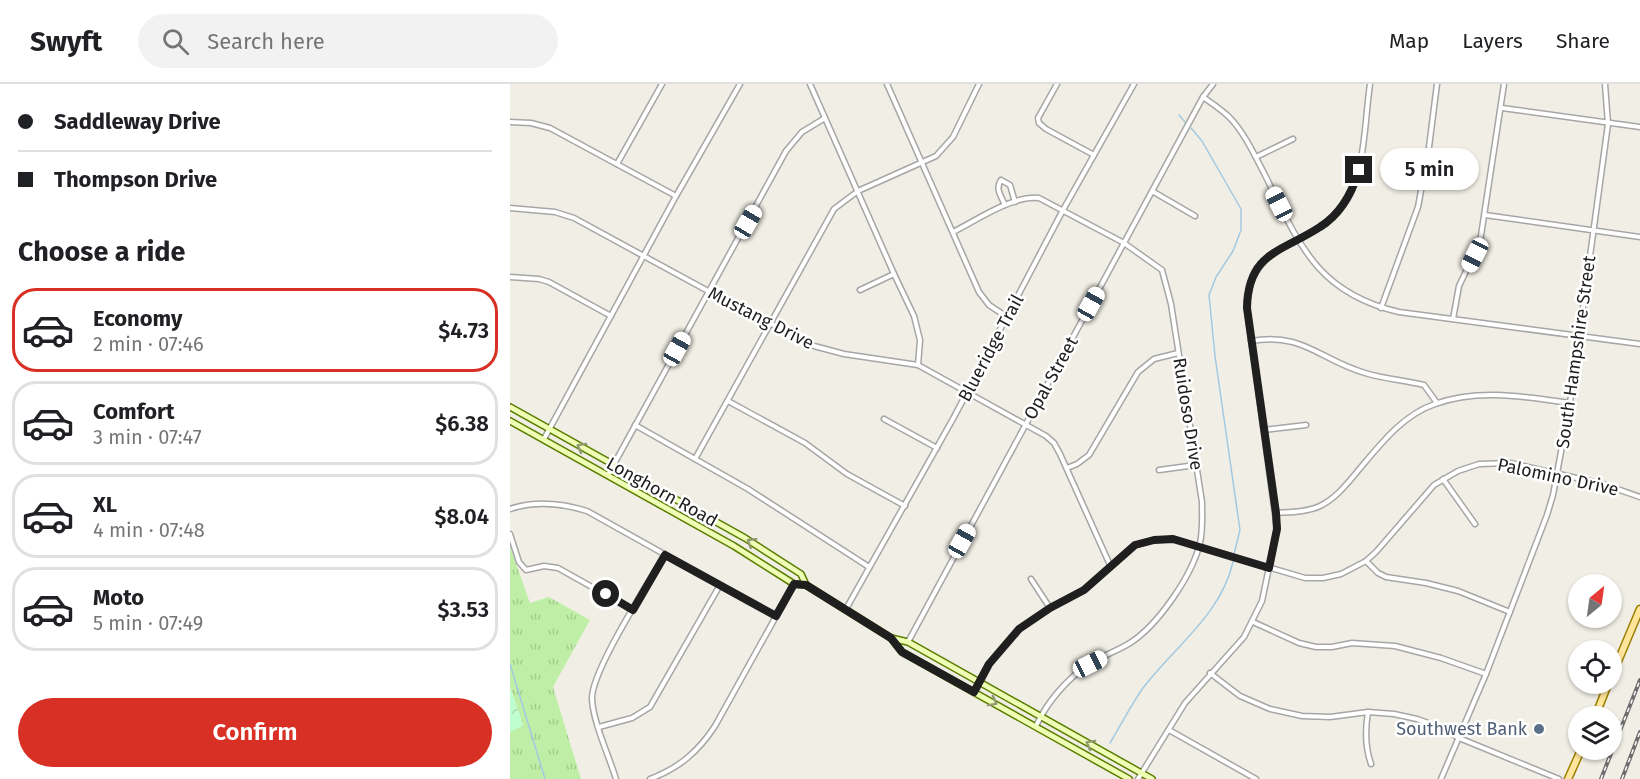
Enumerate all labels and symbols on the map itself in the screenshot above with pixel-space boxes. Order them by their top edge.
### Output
callout: 5 min [1380,149,1479,191]
route end [1345,156,1372,183]
car [1263,184,1295,224]
car [731,202,765,242]
car [1459,235,1491,275]
street label: South Hampshire Street [1552,254,1601,450]
street label: Mustang Drive [704,282,818,354]
car [1074,284,1108,324]
street label: Blueridge Trail [954,291,1028,405]
car [660,329,694,369]
street label: Opal Street [1019,332,1083,423]
street label: Ruidoso Drive [1168,356,1208,472]
one-way arrow [577,443,587,454]
street label: Longhorn Road [603,452,721,532]
street label: Palomino Drive [1495,453,1621,501]
car [945,521,979,561]
one-way arrow [747,538,757,550]
north arrow [1568,574,1622,628]
route start [592,580,619,607]
car [1070,648,1110,680]
one-way arrow [987,695,997,707]
place label: Southwest Bank [1396,718,1528,740]
marker: Southwest Bank [1532,722,1546,736]
one-way arrow [1086,740,1097,751]

